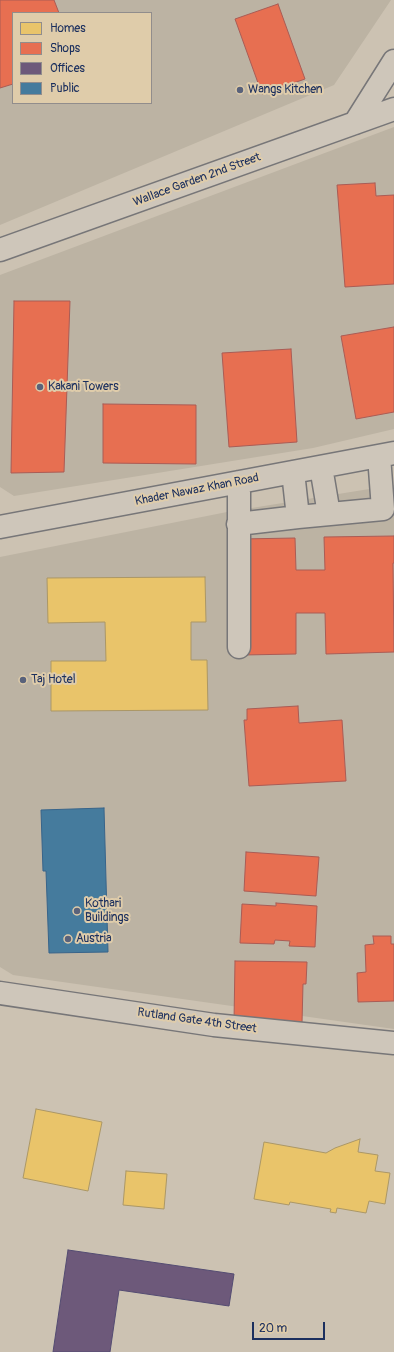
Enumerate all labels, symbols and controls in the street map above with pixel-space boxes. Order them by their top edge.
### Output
legend [12,12,152,104]
text: Homes [50,21,86,36]
text: Shops [50,41,80,56]
text: Offices [50,61,85,76]
text: Public [50,81,80,96]
place label: Wangs Kitchen [248,83,323,97]
marker: Wangs Kitchen [235,85,245,95]
street label: Wallace Garden 2nd Street [131,150,263,210]
place label: Kakani Towers [48,380,119,394]
marker: Kakani Towers [35,382,45,392]
street label: Khader Nawaz Khan Road [134,471,260,509]
place label: Taj Hotel [31,673,76,687]
marker: Taj Hotel [18,675,28,685]
place label: Kothari Buildings [85,897,129,925]
marker: Kothari Buildings [72,906,82,916]
place label: Austria [76,932,112,946]
marker: Austria [63,934,73,944]
street label: Rutland Gate 4th Street [136,1006,258,1036]
scale bar [254,1314,327,1340]
text: 20 m [259,1321,287,1336]

